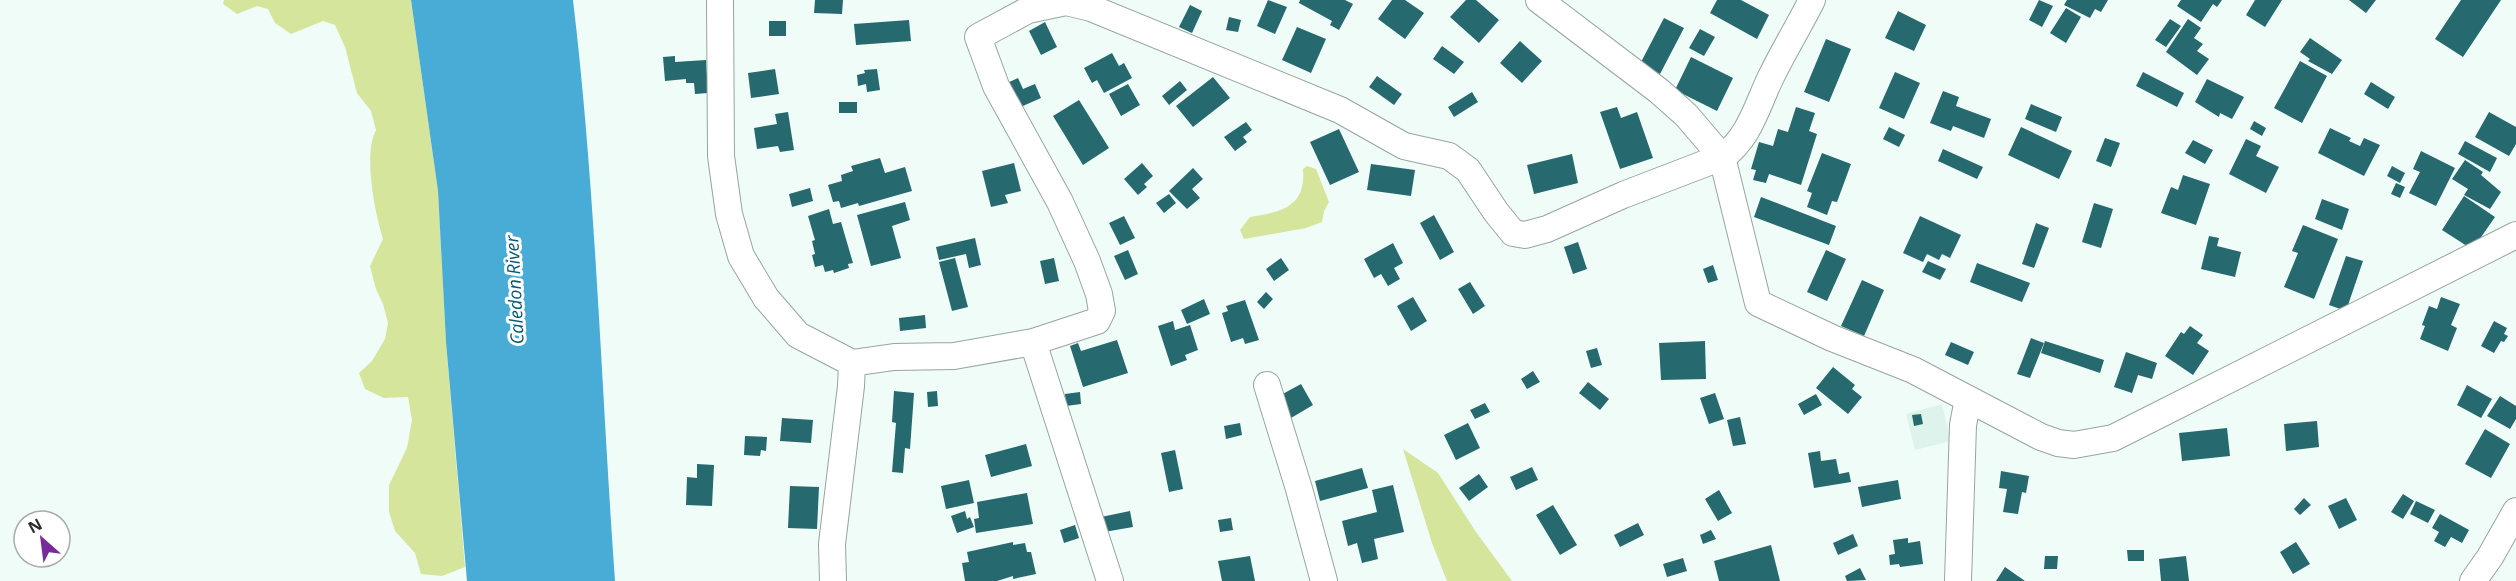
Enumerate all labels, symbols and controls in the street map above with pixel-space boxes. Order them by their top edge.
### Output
water label: Caledon River [499,234,529,345]
north arrow [12,509,72,569]
text: N [24,513,46,539]

